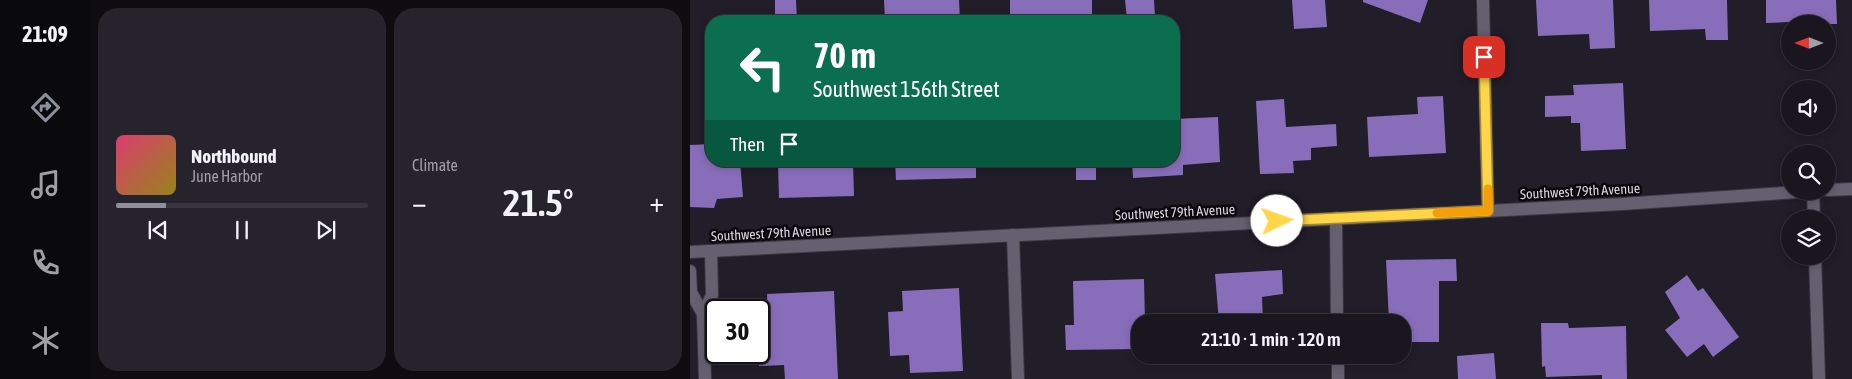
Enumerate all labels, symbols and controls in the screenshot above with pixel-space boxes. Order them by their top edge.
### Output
north arrow [1781,15,1836,70]
map controls [1781,15,1836,265]
text: 21:09 [22,21,68,47]
icon: left [730,35,795,100]
text: 70 m [813,35,876,75]
pin [1463,36,1505,78]
icon: arrive [1470,43,1498,71]
text: Southwest 156th Street [813,76,1000,102]
button: sound [1781,80,1836,135]
icon: directions [28,90,63,125]
icon: arrive [775,130,803,158]
text: Then [730,133,765,155]
text: Northbound [191,145,277,167]
button: search [1781,145,1836,200]
text: Climate [412,156,458,174]
icon: music [28,167,63,202]
text: June Harbor [191,167,262,185]
street label: Southwest 79th Avenue [1520,180,1640,202]
text: 21.5° [503,181,573,224]
text: − [412,186,427,218]
text: + [649,186,664,218]
position arrow [1250,194,1302,246]
street label: Southwest 79th Avenue [1115,201,1235,223]
button: layers [1781,210,1836,265]
icon: previous [144,216,172,244]
icon: pause [228,216,256,244]
icon: next [312,216,340,244]
street label: Southwest 79th Avenue [711,222,831,244]
icon: phone [28,245,63,280]
speed limit sign: 30 [705,299,770,364]
icon: climate [28,323,63,358]
text: 21:10 · 1 min · 120 m [1201,328,1341,350]

